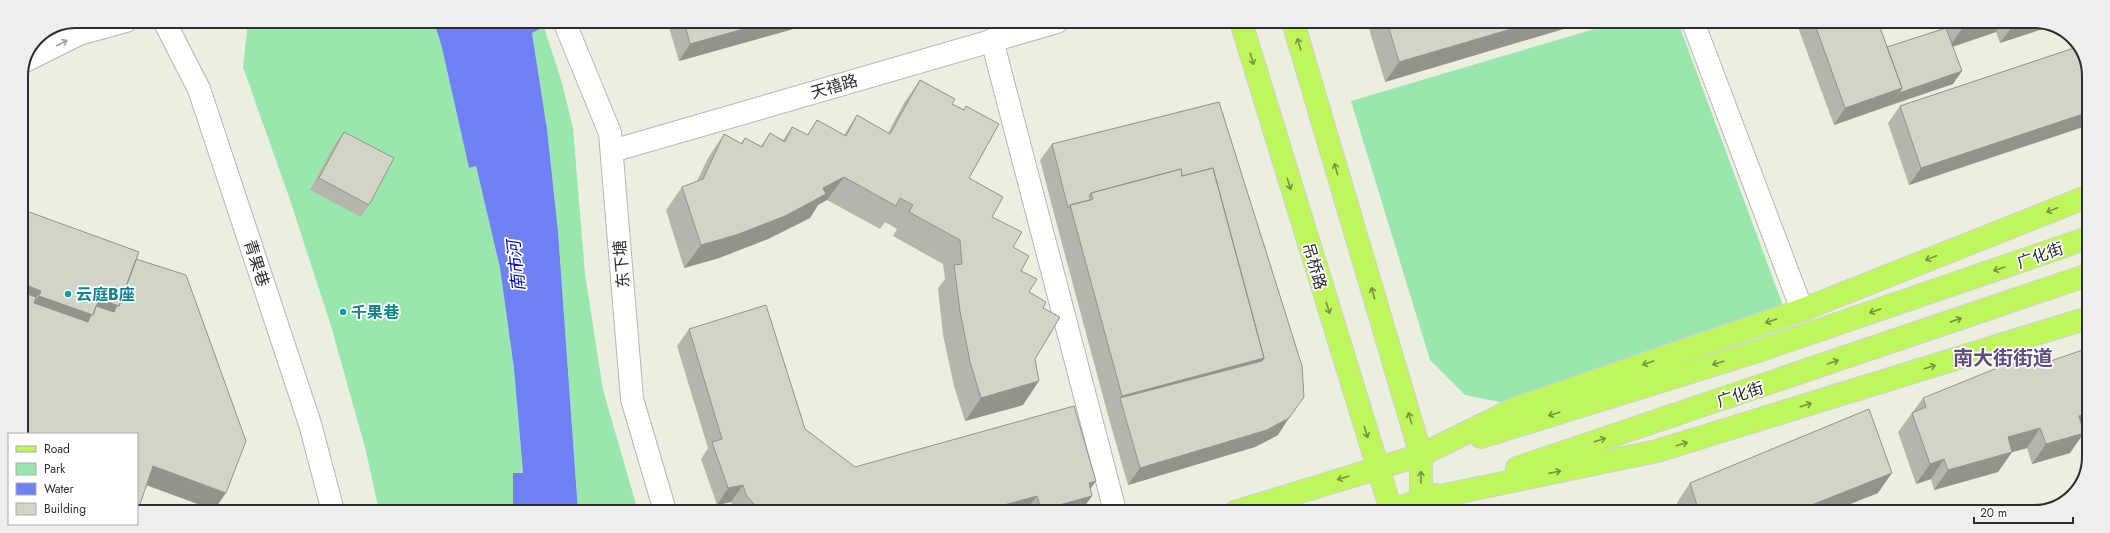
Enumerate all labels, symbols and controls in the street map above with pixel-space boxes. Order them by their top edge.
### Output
one-way arrow [1295,38,1302,51]
one-way arrow [56,39,68,46]
one-way arrow [1249,52,1256,65]
street label: 天禧路 [808,69,860,104]
one-way arrow [1332,162,1339,175]
one-way arrow [1286,177,1293,190]
one-way arrow [2047,207,2059,214]
water label: 南市河 [501,236,531,293]
street label: 青果巷 [238,237,275,290]
street label: 广化街 [2014,237,2067,274]
street label: 东下塘 [608,239,635,289]
street label: 吊桥路 [1297,240,1333,292]
one-way arrow [1926,255,1938,263]
one-way arrow [1992,266,2005,273]
place label: 云庭B座 [76,283,135,306]
one-way arrow [1369,287,1376,300]
marker: 云庭B座 [63,289,73,299]
place label: 千果巷 [351,301,400,324]
one-way arrow [1325,301,1332,314]
marker: 千果巷 [338,307,348,317]
one-way arrow [1869,308,1882,315]
one-way arrow [1950,316,1963,323]
one-way arrow [1765,317,1777,325]
district label: 南大街街道 [1953,344,2053,373]
one-way arrow [1827,358,1839,366]
one-way arrow [1642,359,1654,367]
one-way arrow [1712,360,1725,367]
one-way arrow [1924,363,1937,370]
street label: 广化街 [1714,376,1767,413]
one-way arrow [1800,401,1812,409]
one-way arrow [1547,411,1560,418]
one-way arrow [1406,412,1413,425]
one-way arrow [1363,426,1371,438]
legend [8,433,138,525]
one-way arrow [1593,436,1606,443]
text: Road [44,440,70,458]
one-way arrow [1675,440,1688,447]
text: Park [44,460,66,478]
one-way arrow [1548,468,1561,476]
one-way arrow [1417,471,1425,484]
one-way arrow [1337,475,1350,482]
text: Water [44,480,75,498]
scale bar [1974,499,2073,525]
text: Building [44,500,86,518]
text: 20 m [1980,504,2007,522]

